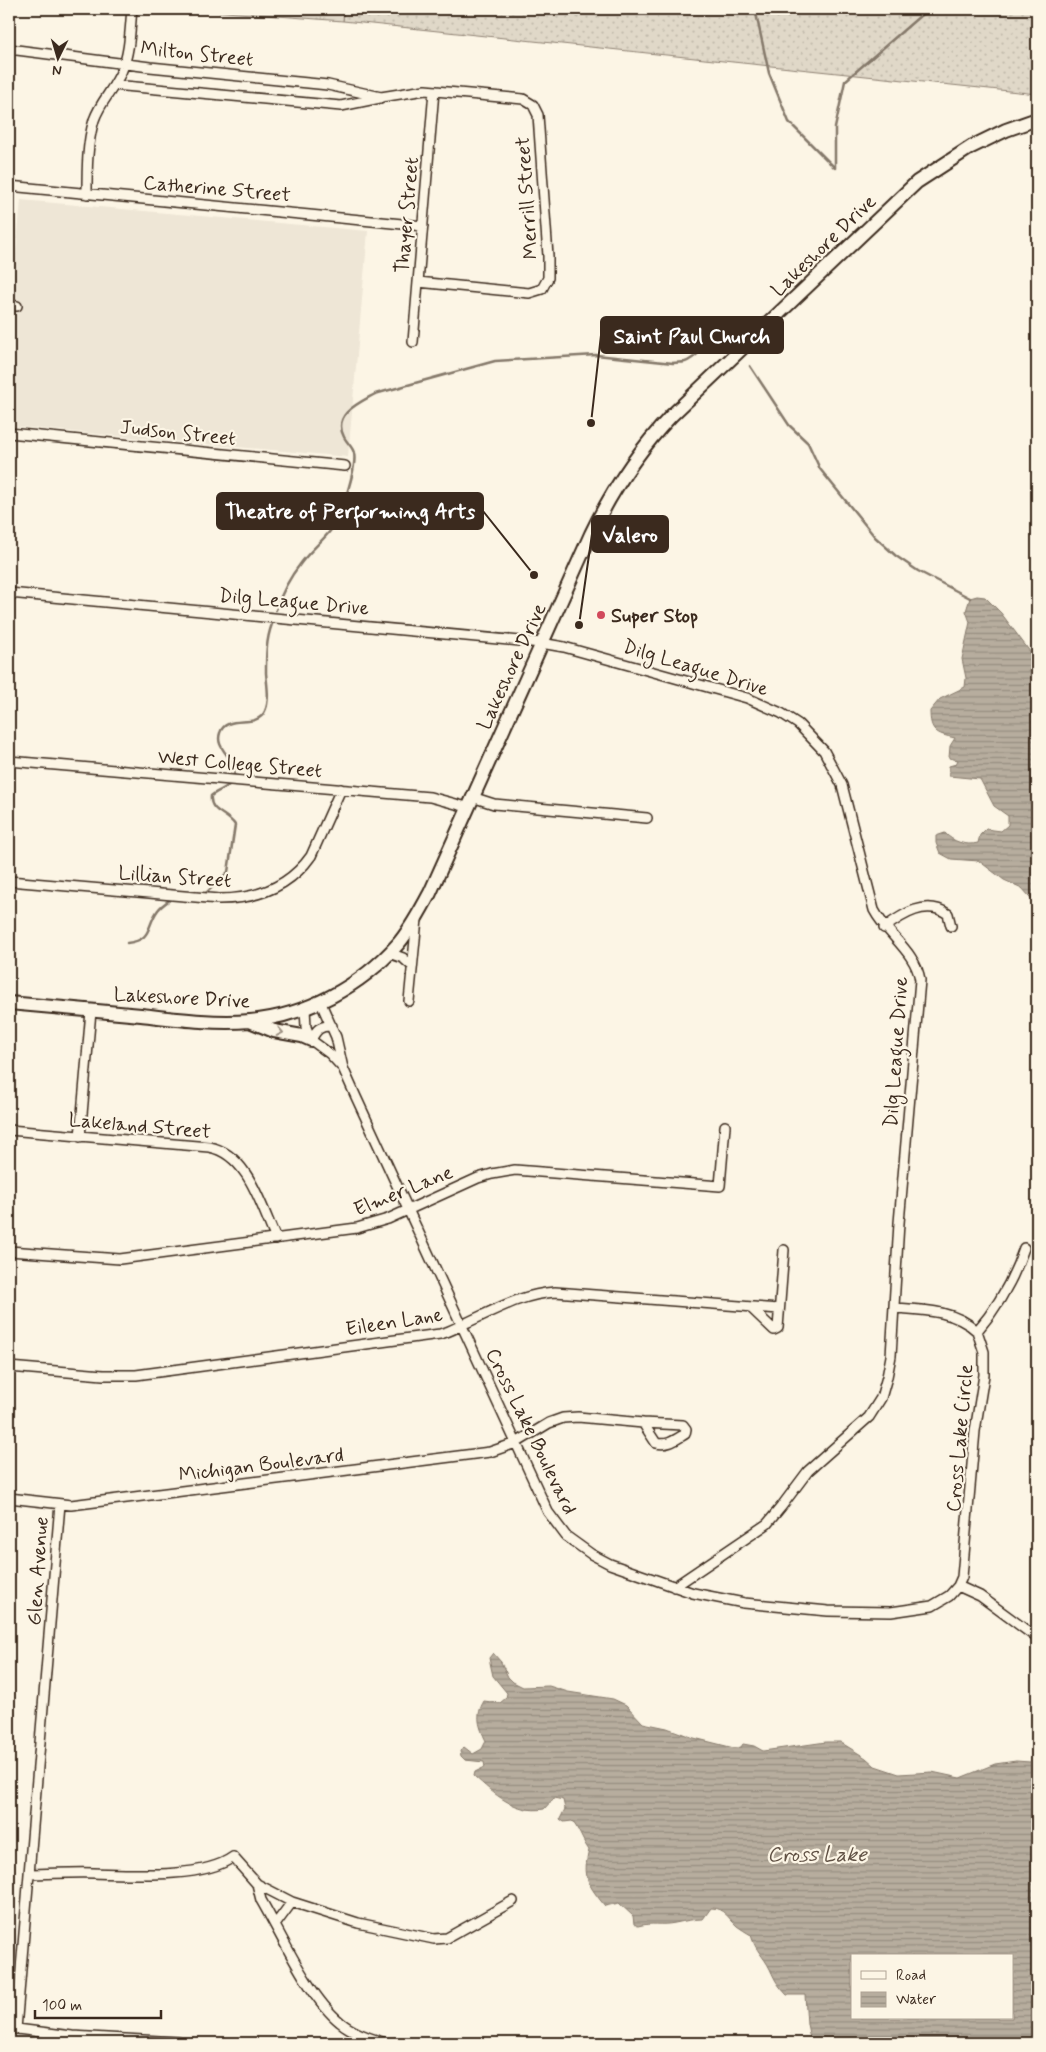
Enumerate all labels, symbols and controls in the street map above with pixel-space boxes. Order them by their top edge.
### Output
north arrow [32,32,82,82]
street label: Milton Street [139,35,255,74]
text: N [52,61,62,79]
street label: Merrill Street [510,136,545,260]
street label: Thayer Street [389,156,426,274]
street label: Catherine Street [142,170,292,209]
street label: Lakeshore Drive [766,189,883,303]
callout: Saint Paul Church [601,317,783,353]
text: Saint Paul Church [614,323,771,351]
street label: Judson Street [119,414,237,453]
callout: Theatre of Performing Arts [217,493,483,529]
text: Theatre of Performing Arts [225,498,476,528]
callout: Valero [592,516,668,552]
text: Valero [602,522,658,550]
street label: Dilg League Drive [217,582,370,625]
street label: Lakeshore Drive [471,599,554,734]
place label: Super Stop [611,603,698,630]
marker: Super Stop [595,609,607,621]
street label: Dilg League Drive [619,633,772,705]
street label: West College Street [157,744,323,785]
street label: Lillian Street [117,860,232,895]
street label: Dilg League Drive [878,976,917,1128]
street label: Lakeshore Drive [113,981,251,1016]
one-way arrow [276,1026,284,1036]
street label: Lakeland Street [68,1107,212,1146]
street label: Elmer Lane [350,1159,457,1224]
street label: Eileen Lane [344,1301,445,1343]
street label: Cross Lake Boulevard [479,1344,583,1519]
street label: Cross Lake Circle [941,1363,980,1513]
street label: Michigan Boulevard [177,1442,345,1489]
street label: Glen Avenue [21,1516,56,1627]
water label: Cross Lake [767,1841,868,1869]
legend [851,1954,1014,2020]
text: Road [896,1966,926,1986]
scale bar [35,1987,161,2019]
text: Water [896,1990,936,2010]
text: 100 m [42,1996,82,2016]

